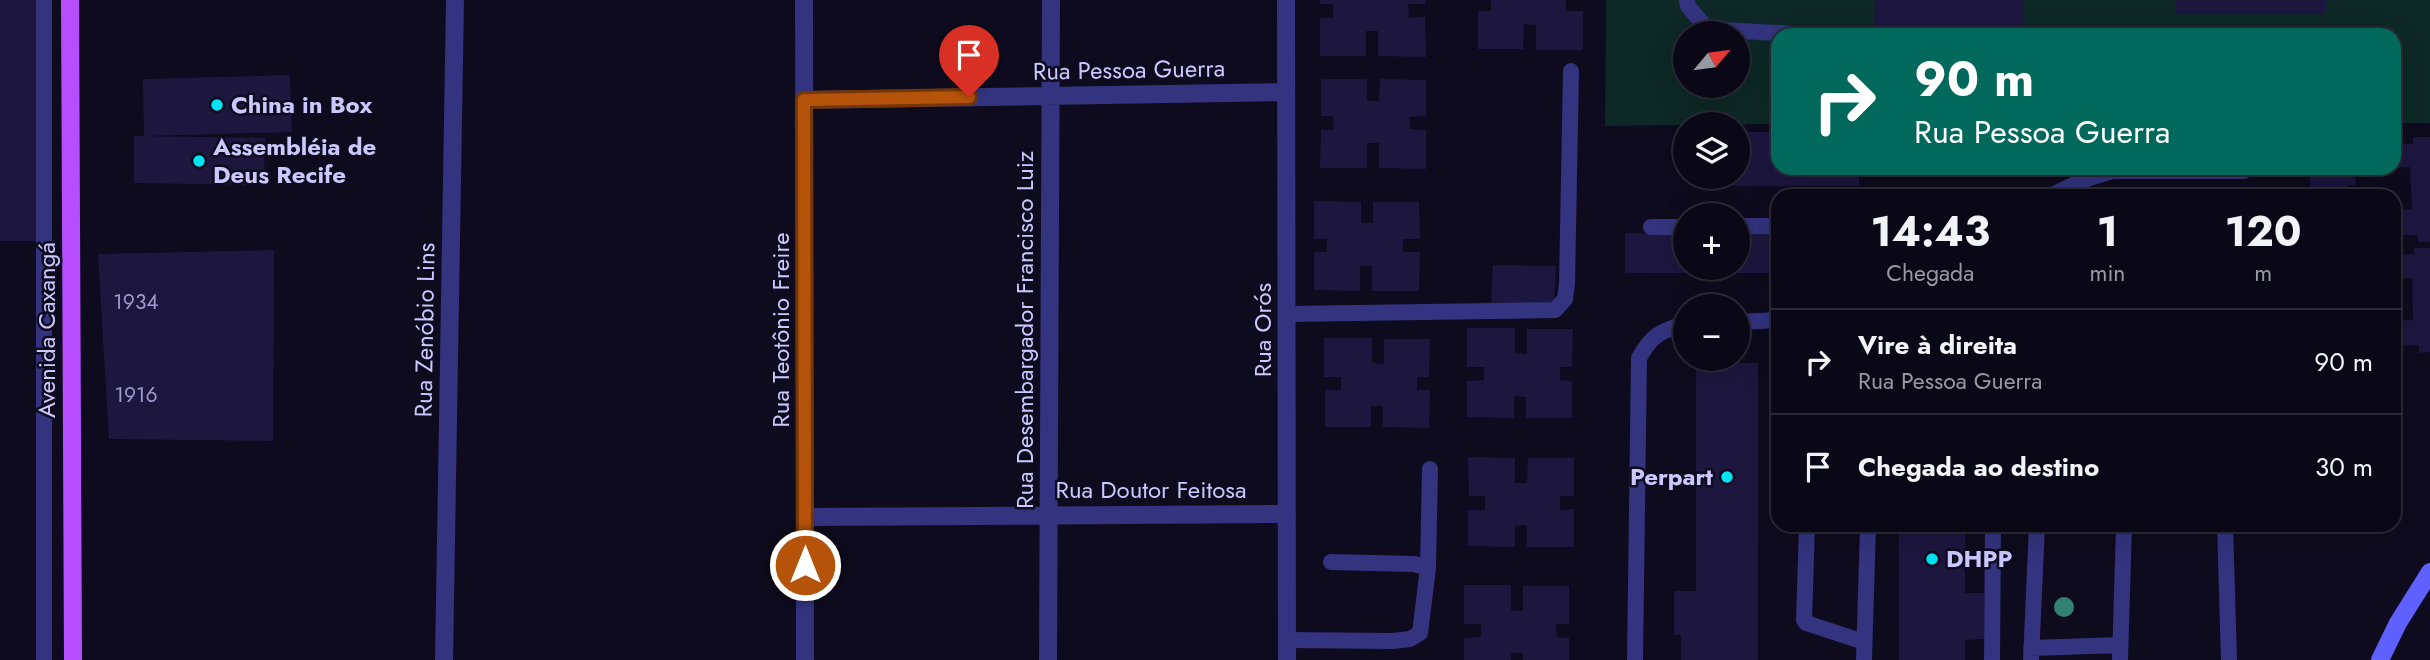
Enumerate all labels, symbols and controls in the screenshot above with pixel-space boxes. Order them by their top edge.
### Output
north arrow [1673,21,1750,98]
map controls [1673,21,1750,371]
pin [939,25,999,97]
icon: arrive [950,36,988,74]
text: 90 m [1914,44,2034,114]
street label: Rua Pessoa Guerra [1033,50,1225,89]
icon: right [1799,56,1890,147]
place label: China in Box [231,87,372,122]
marker: China in Box [209,97,225,113]
text: Rua Pessoa Guerra [1914,109,2170,155]
button: layers [1673,112,1750,189]
place label: Assembléia de Deus Recife [212,129,376,192]
street label: Rua Desembargador Francisco Luiz [1007,151,1042,509]
marker: Assembléia de Deus Recife [191,153,207,169]
text: 14:43 [1870,201,1990,262]
text: 1 [2097,201,2118,262]
text: 120 [2225,201,2302,262]
button: + [1673,203,1750,280]
street label: Rua Teotônio Freire [763,232,798,428]
street label: Avenida Caxangá [29,242,64,418]
street label: Rua Zenóbio Lins [405,242,444,418]
text: Chegada [1886,256,1974,290]
text: min [2089,256,2125,290]
text: m [2254,256,2272,290]
street label: Rua Orós [1245,283,1280,377]
house number: 1934 [113,287,159,317]
button: − [1673,294,1750,371]
text: Vire à direita [1858,326,2017,364]
icon: right [1799,343,1837,381]
text: 90 m [2314,343,2373,381]
text: Rua Pessoa Guerra [1858,364,2042,398]
house number: 1916 [114,380,158,410]
icon: arrive [1799,448,1837,486]
text: Chegada ao destino [1858,448,2099,486]
text: 30 m [2315,448,2373,486]
place label: Perpart [1630,459,1713,494]
marker: Perpart [1719,469,1735,485]
street label: Rua Doutor Feitosa [1055,472,1247,507]
position arrow [768,528,842,602]
place label: DHPP [1946,541,2012,576]
marker: DHPP [1924,551,1940,567]

